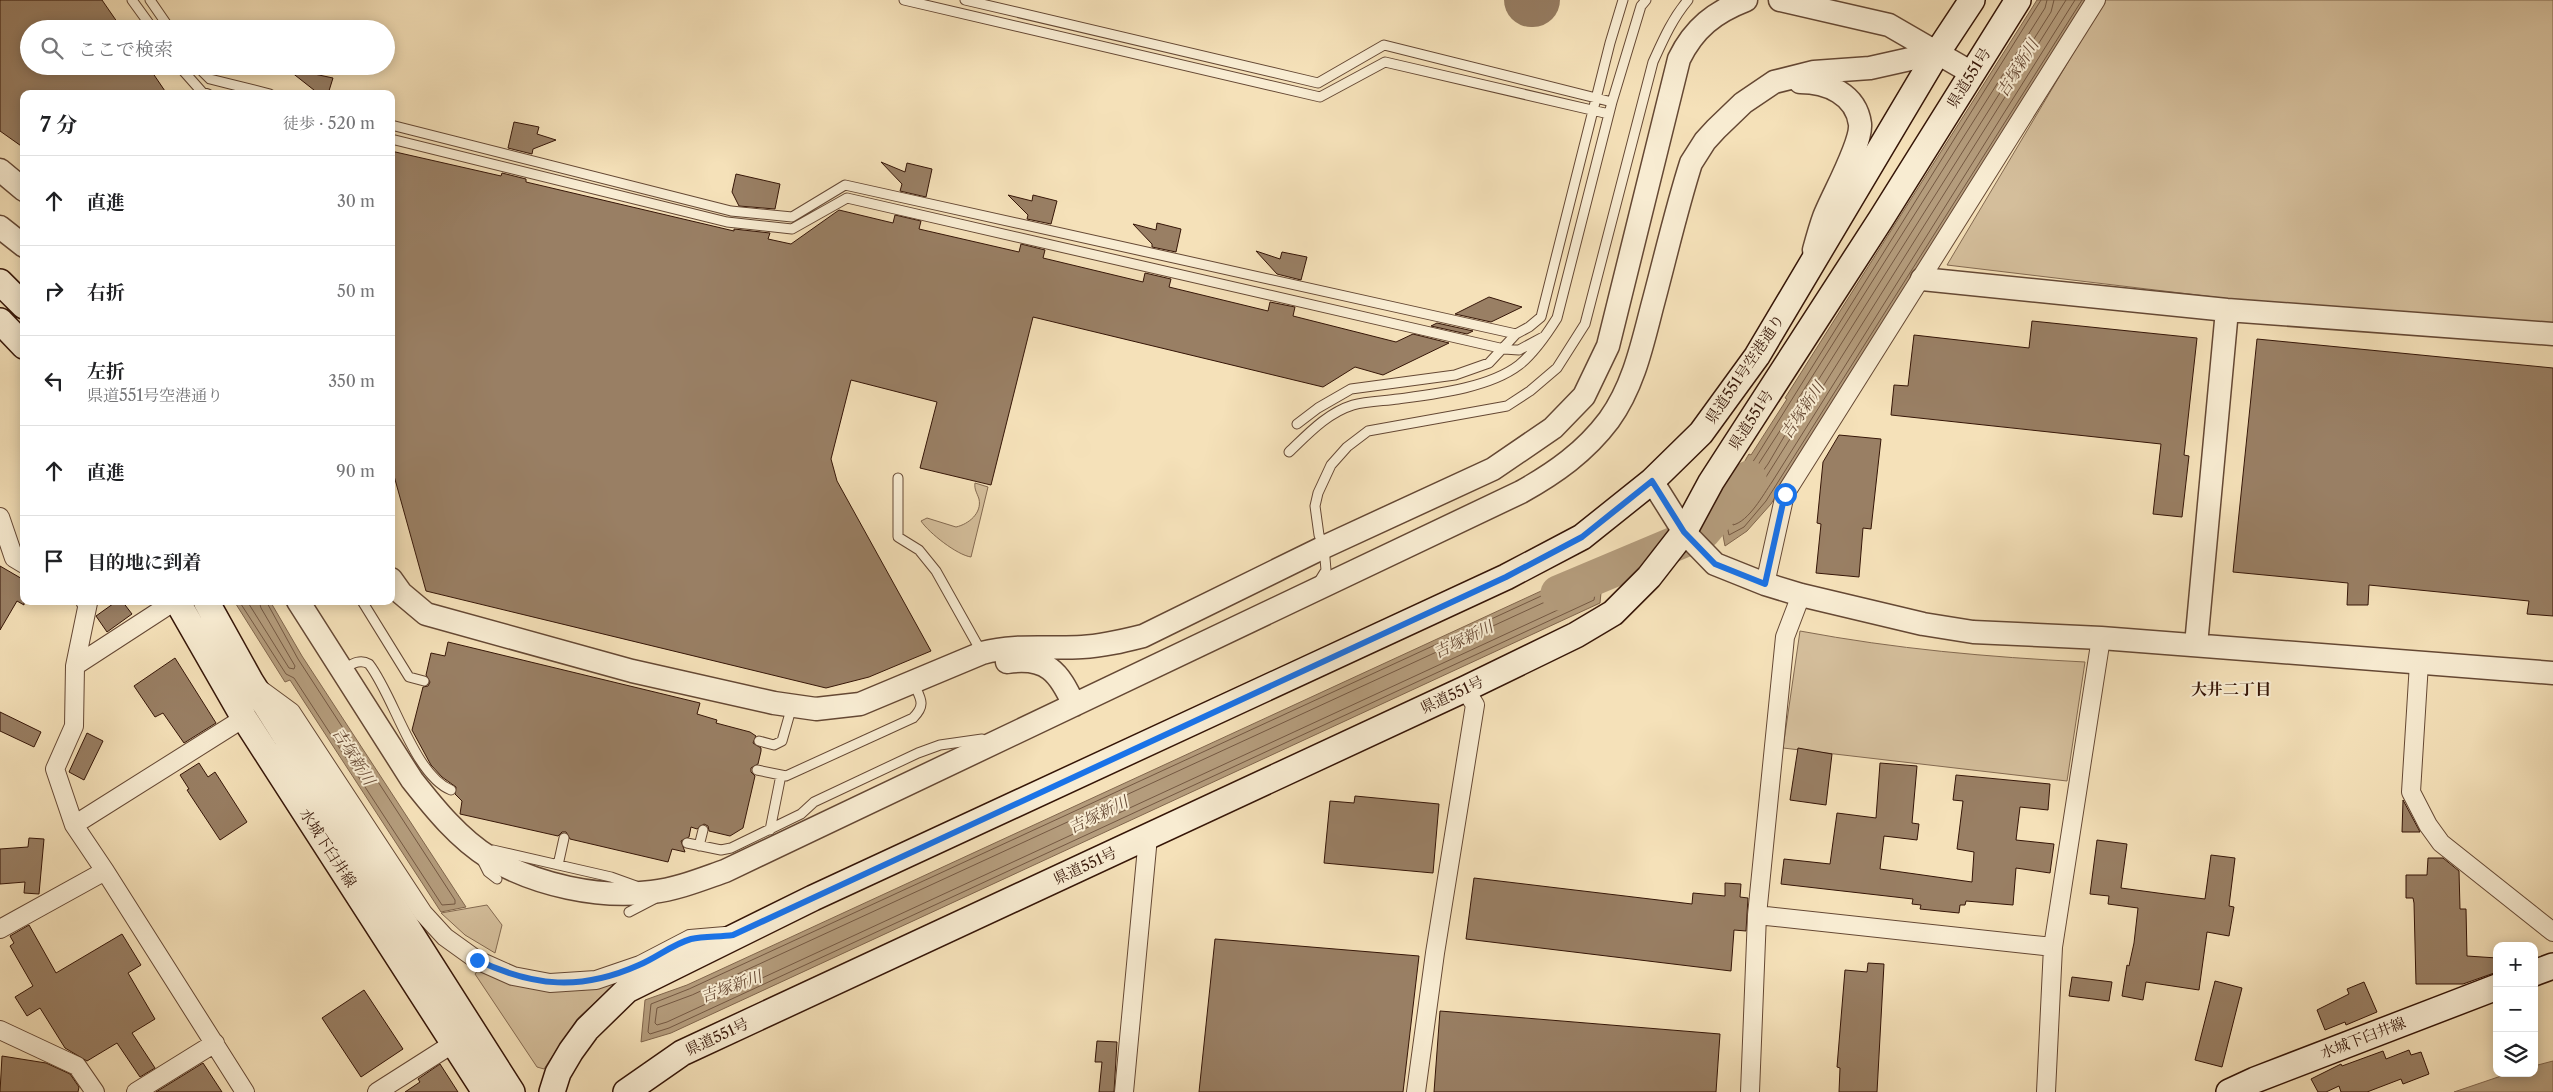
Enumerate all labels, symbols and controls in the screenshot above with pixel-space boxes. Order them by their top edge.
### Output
search box [20,20,395,75]
icon: search [38,34,66,62]
water label: 吉塚新川 [1992,34,2043,100]
text: ここで検索 [78,38,173,61]
street label: 県道551号 [1943,44,1995,111]
text: 7 分 [40,112,77,137]
text: 徒歩 · 520 m [283,113,375,133]
icon: ahead [40,187,68,215]
text: 直進 [87,191,125,214]
text: 30 m [337,191,375,211]
icon: right [40,277,68,305]
text: 右折 [87,281,125,304]
text: 50 m [337,281,375,301]
street label: 県道551号空港通り [1702,311,1788,427]
text: 左折 [87,360,125,383]
icon: left [40,367,68,395]
text: 350 m [328,371,375,391]
water label: 吉塚新川 [1776,376,1829,442]
text: 県道551号空港通り [87,385,223,405]
street label: 県道551号 [1725,387,1777,453]
icon: ahead [40,457,68,485]
text: 直進 [87,461,125,484]
text: 90 m [336,461,375,481]
route start [1774,483,1797,506]
icon: arrive [40,547,68,575]
text: 目的地に到着 [87,551,201,574]
water label: 吉塚新川 [1430,615,1498,662]
street label: 県道551号 [1417,672,1486,717]
district label: 大井二丁目 [2191,679,2271,699]
water label: 吉塚新川 [329,724,380,790]
water label: 吉塚新川 [1065,790,1133,837]
street label: 水城下臼井線 [296,805,361,891]
street label: 県道551号 [1050,843,1119,888]
map controls [2493,942,2538,1077]
button: + [2493,942,2538,987]
route end [466,949,489,972]
water label: 吉塚新川 [698,965,766,1006]
button: − [2493,987,2538,1032]
street label: 水城下臼井線 [2317,1013,2408,1063]
street label: 県道551号 [682,1014,751,1059]
button: layers [2493,1032,2538,1077]

